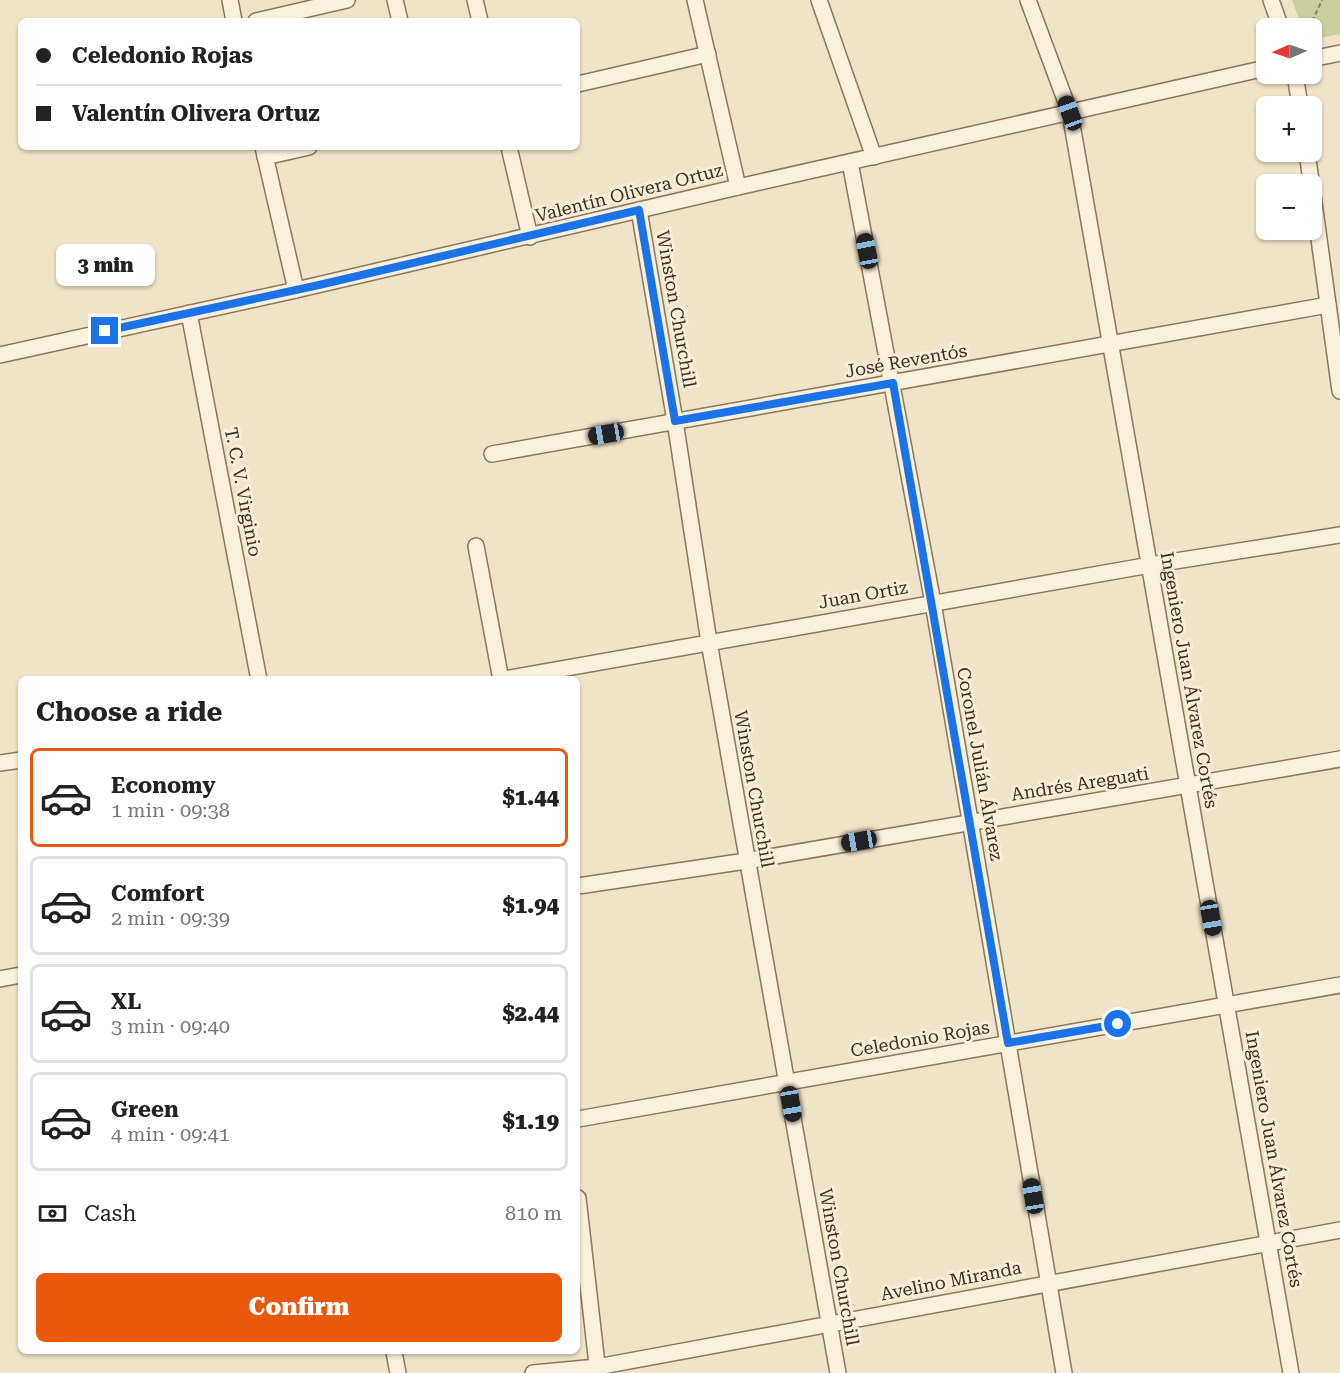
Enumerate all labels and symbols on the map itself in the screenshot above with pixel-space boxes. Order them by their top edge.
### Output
north arrow [1256,18,1322,84]
car [1055,93,1085,133]
street label: Valentín Olivera Ortuz [533,159,725,226]
street label: Winston Churchill [652,229,701,390]
car [855,232,879,270]
callout: 3 min [56,244,154,286]
route end [91,317,118,344]
street label: José Reventós [843,339,969,382]
car [587,422,625,446]
street label: T. C. V. Virginio [221,425,266,558]
street label: Ingeniero Juan Álvarez Cortés [1157,550,1222,810]
street label: Juan Ortiz [817,576,910,613]
street label: Coronel Julián Álvarez [953,666,1008,863]
street label: Winston Churchill [730,709,779,870]
street label: Andrés Areguati [1010,762,1150,805]
car [840,829,878,853]
car [1199,899,1223,937]
route start [1104,1010,1131,1037]
street label: Celedonio Rojas [849,1016,991,1061]
street label: Ingeniero Juan Álvarez Cortés [1242,1029,1307,1289]
car [779,1085,803,1123]
car [1021,1177,1045,1215]
street label: Winston Churchill [815,1187,864,1348]
street label: Avelino Miranda [879,1257,1023,1304]

